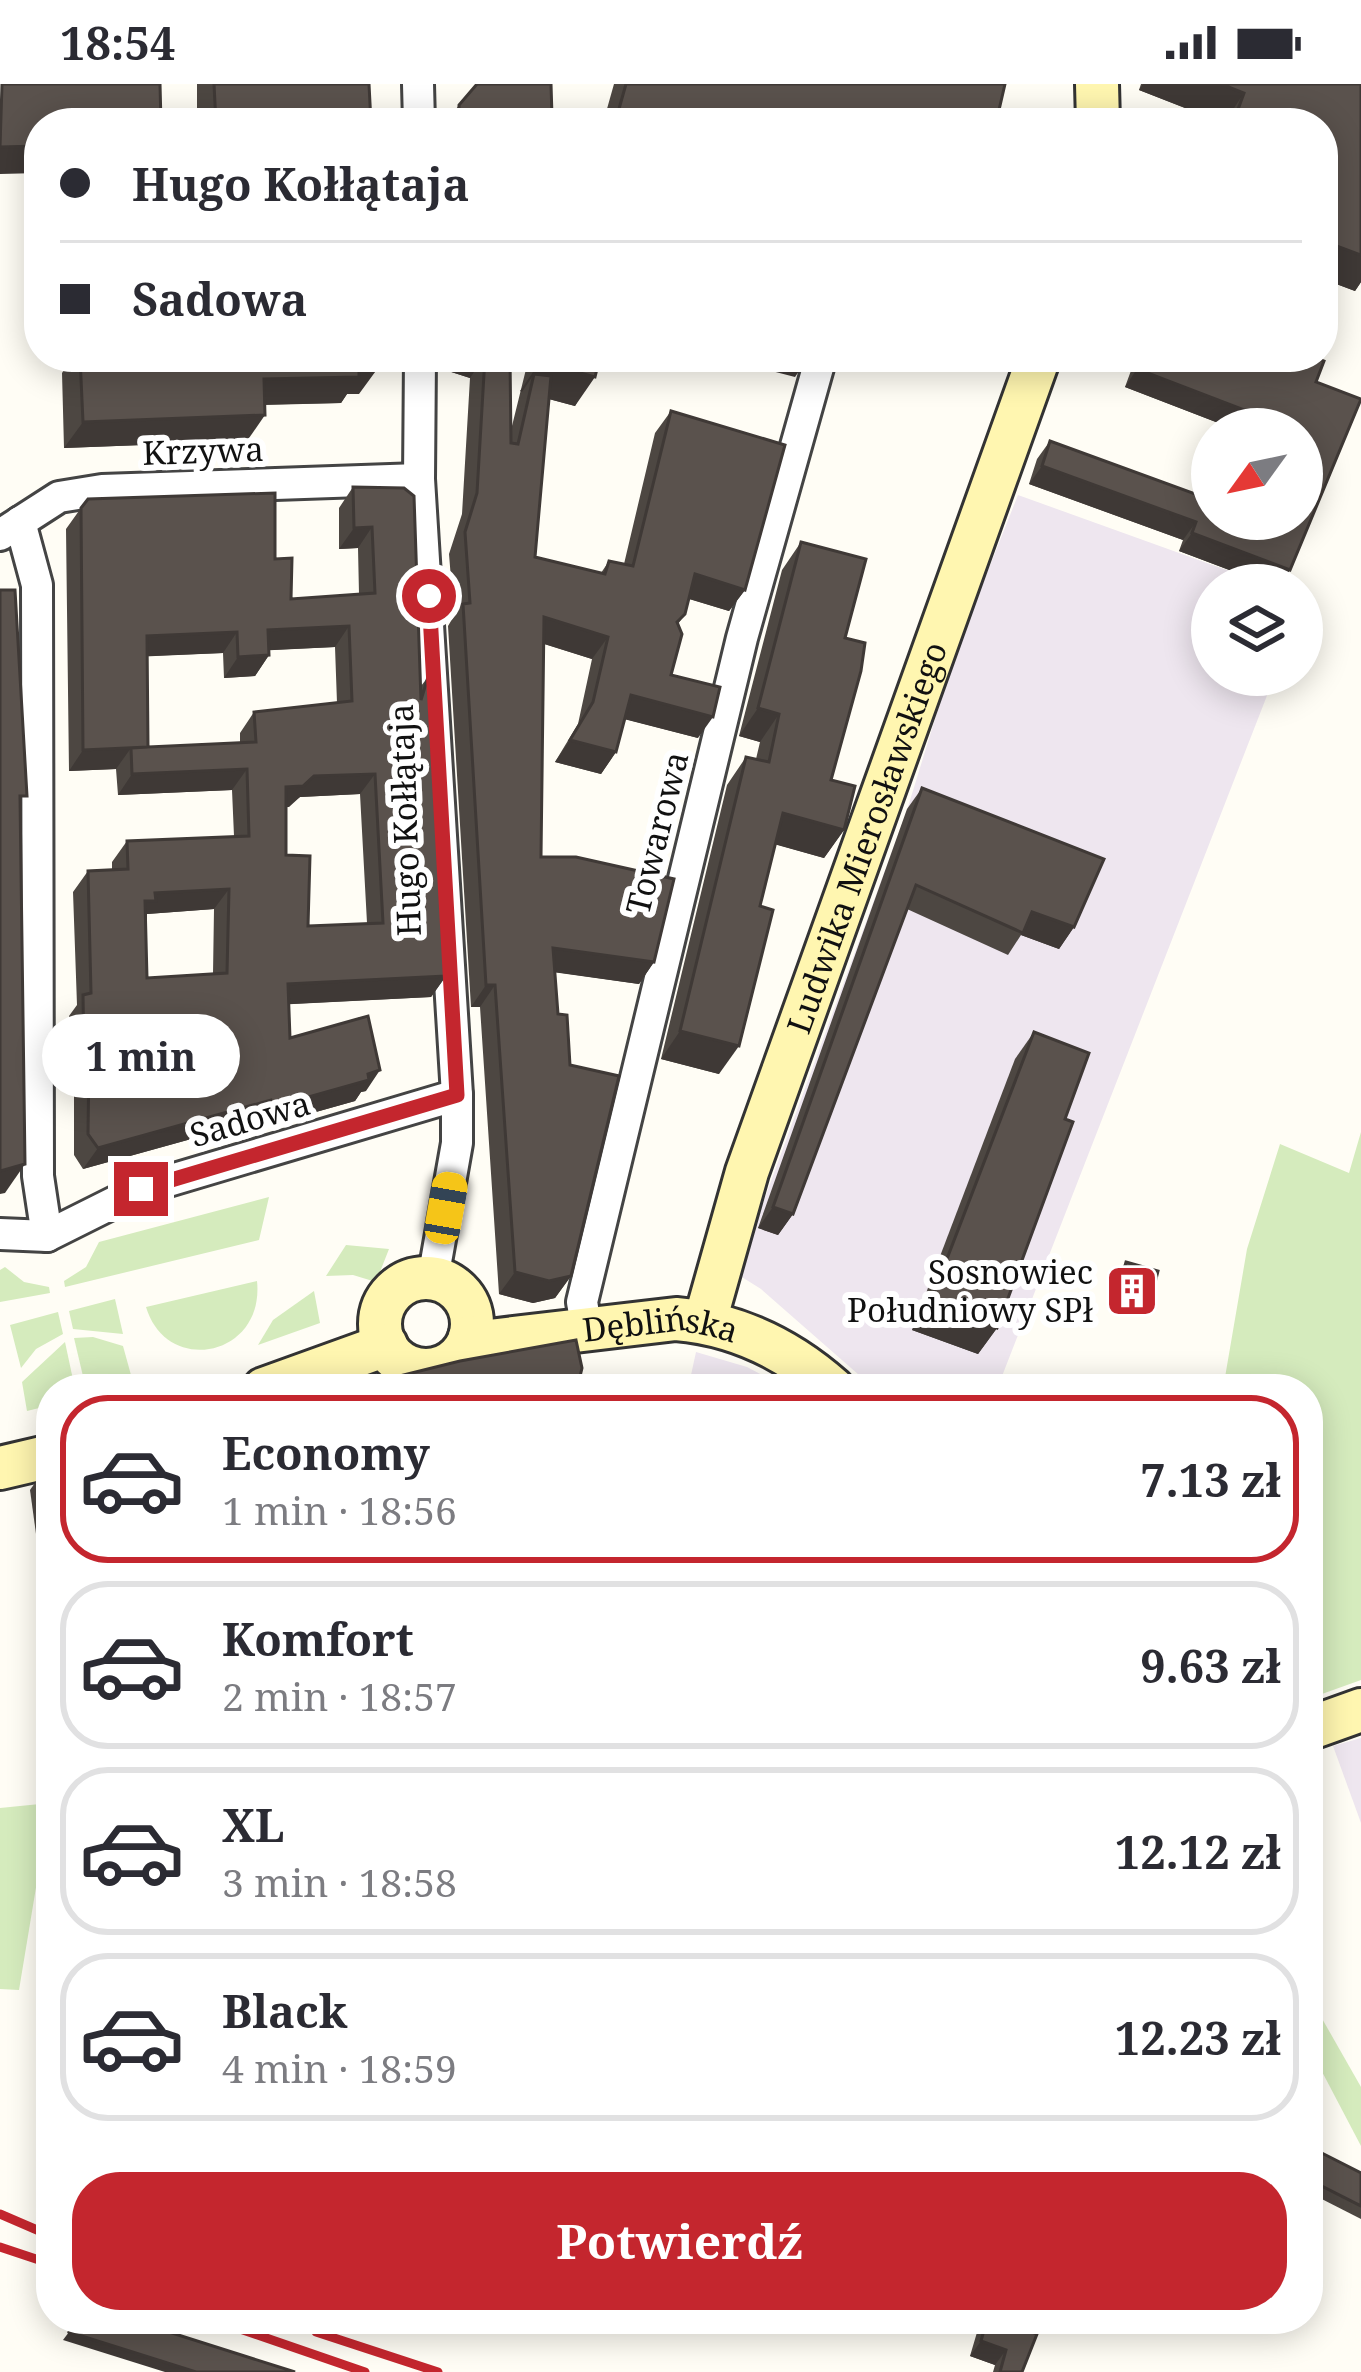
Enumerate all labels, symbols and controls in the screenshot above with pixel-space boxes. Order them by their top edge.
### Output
text: 18:54 [60,12,175,73]
text: Hugo Kołłątaja [132,153,470,214]
text: Sadowa [132,268,307,329]
north arrow [1191,408,1323,540]
map controls [1191,408,1323,696]
street label: Krzywa [142,426,264,475]
button: layers [1191,564,1323,696]
route start [402,569,456,623]
street label: Ludwika Mierosławskiego [776,635,957,1039]
street label: Hugo Kołłątaja [378,703,431,937]
street label: Towarowa [615,747,698,919]
callout: 1 min [42,1015,240,1099]
text: 1 min [86,1029,196,1082]
street label: Sadowa [185,1080,315,1157]
route end [114,1162,168,1216]
car [422,1169,470,1247]
place label: Sosnowiec Południowy SPł [847,1249,1093,1332]
building icon: Sosnowiec Południowy SPł [1104,1263,1160,1319]
street label: Dęblińska [580,1295,744,1353]
text: Economy [222,1422,430,1483]
icon: car [78,1425,186,1533]
text: 7.13 zł [1140,1449,1281,1510]
text: 1 min · 18:56 [222,1483,457,1536]
text: Komfort [222,1608,414,1669]
icon: car [78,1611,186,1719]
text: 9.63 zł [1140,1635,1281,1696]
text: 2 min · 18:57 [222,1669,457,1722]
text: XL [222,1794,284,1855]
icon: car [78,1797,186,1905]
text: 12.12 zł [1115,1821,1281,1882]
text: 3 min · 18:58 [222,1855,457,1908]
text: Black [222,1980,347,2041]
icon: car [78,1983,186,2091]
text: 12.23 zł [1115,2007,1281,2068]
text: 4 min · 18:59 [222,2041,457,2094]
button: Potwierdź [72,2172,1287,2310]

